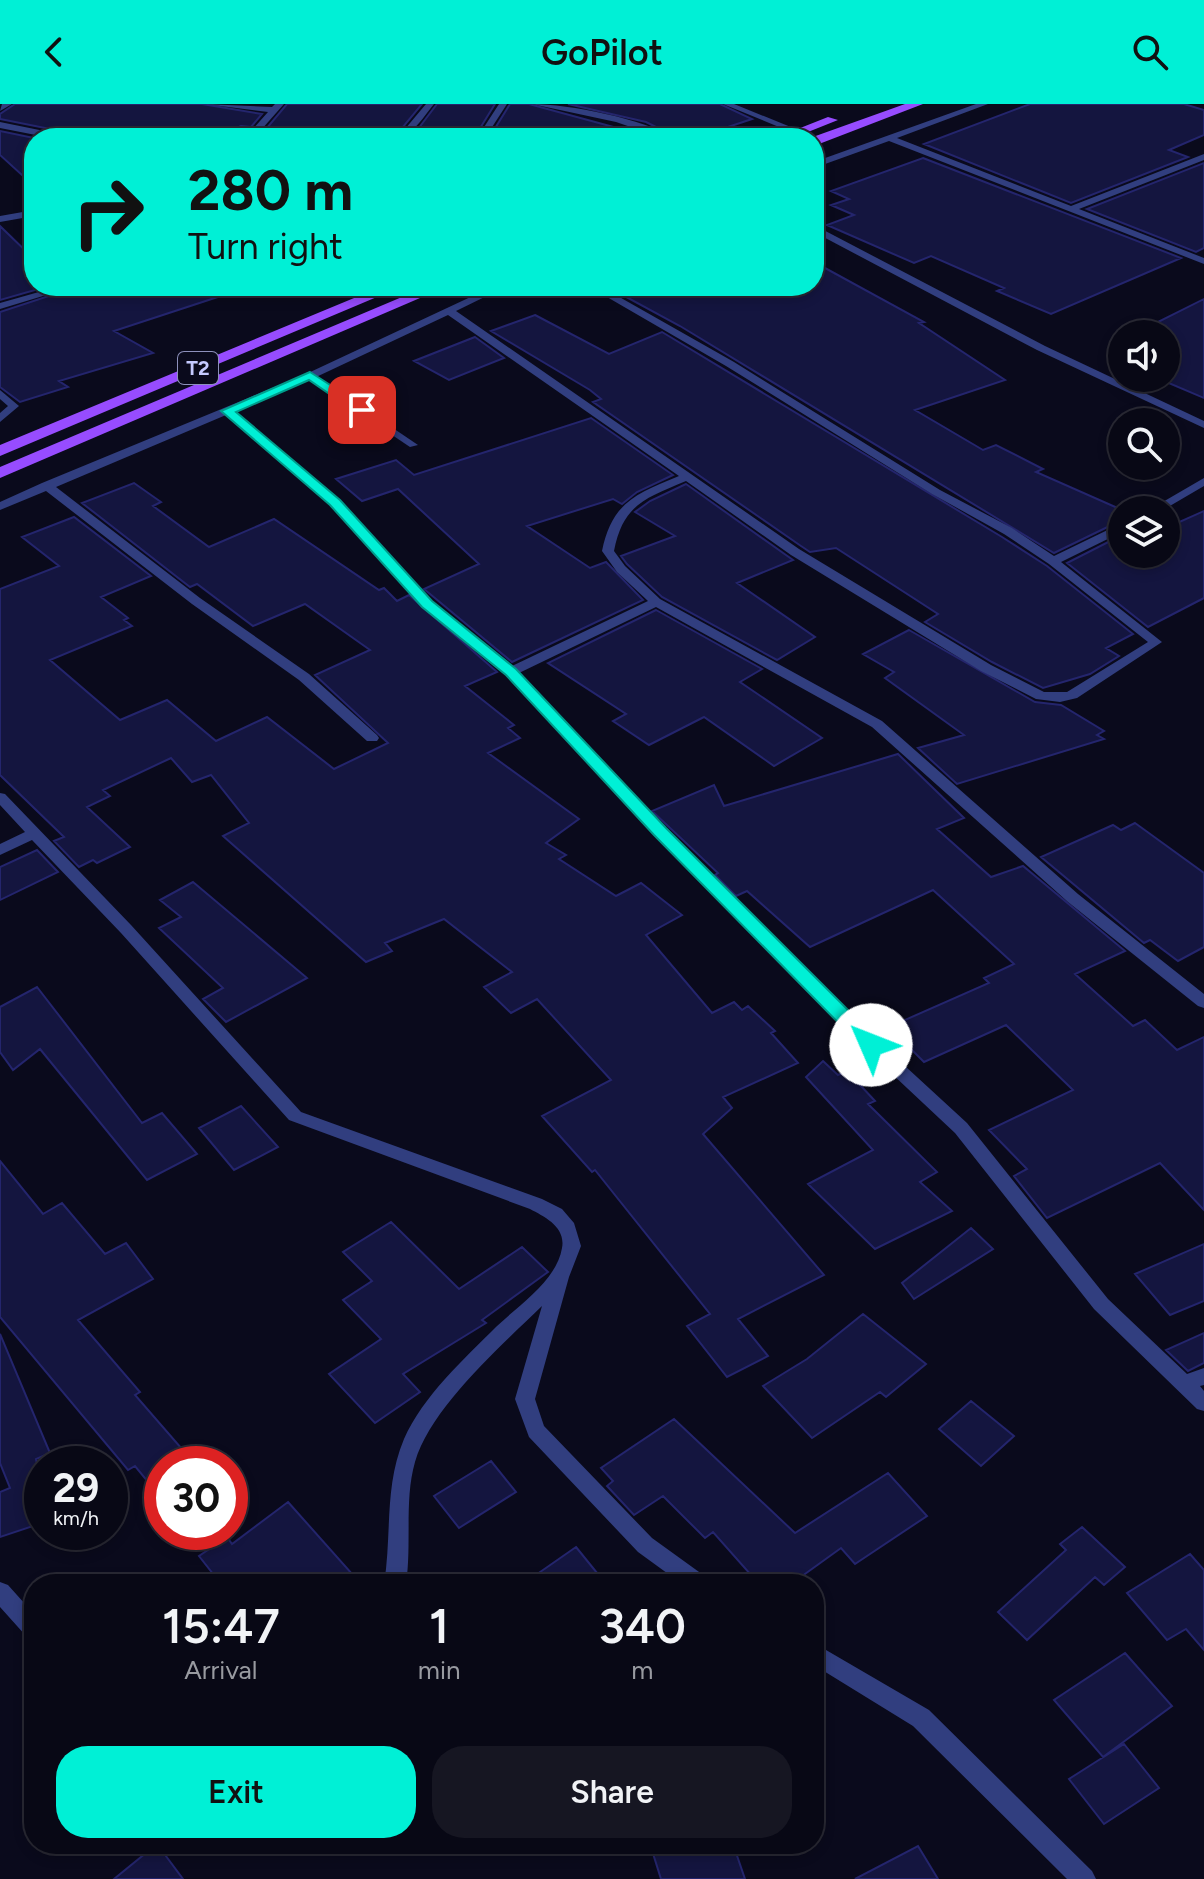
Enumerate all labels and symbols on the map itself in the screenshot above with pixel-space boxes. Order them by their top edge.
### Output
road number: T2 [178,352,218,384]
pin [328,376,396,444]
position arrow [829,1003,913,1087]
speed limit sign: 30 [144,1446,248,1550]

